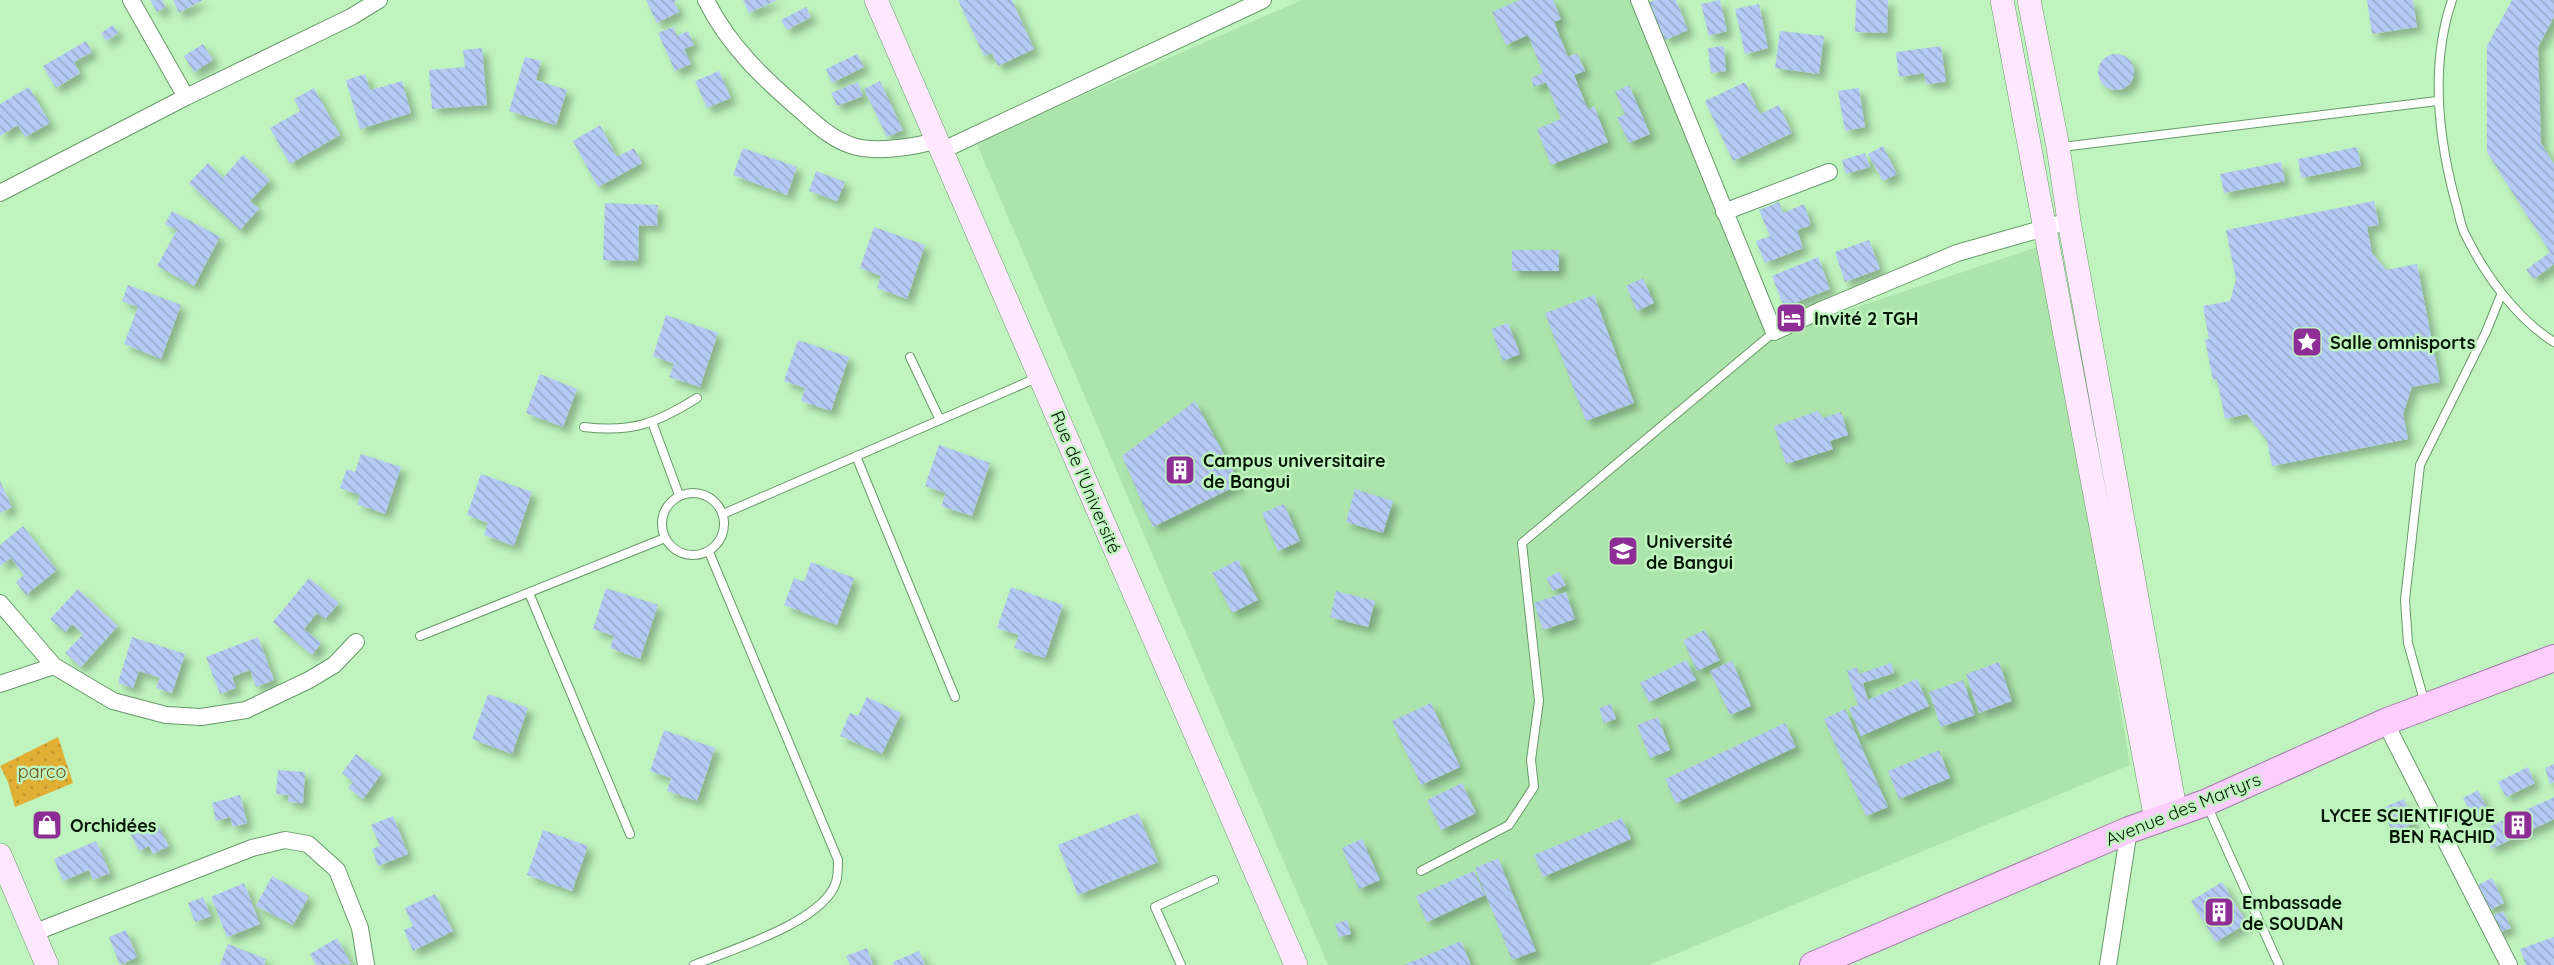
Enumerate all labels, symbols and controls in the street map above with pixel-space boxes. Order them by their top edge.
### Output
hotel icon: Invité 2 TGH [1774,301,1808,335]
place label: Invité 2 TGH [1814,307,1919,330]
place icon: Salle omnisports [2290,325,2324,359]
place label: Salle omnisports [2330,331,2476,354]
street label: Rue de l'Université [1046,407,1126,557]
place label: Campus universitaire de Bangui [1203,449,1386,493]
building icon: Campus universitaire de Bangui [1163,453,1197,487]
place label: Université de Bangui [1646,530,1733,574]
school or university icon: Université de Bangui [1606,534,1640,568]
park label: parco [18,760,66,783]
street label: Avenue des Martyrs [2102,767,2264,851]
place label: LYCEE SCIENTIFIQUE BEN RACHID [2320,804,2495,848]
shop icon: Orchidées [30,808,64,842]
building icon: LYCEE SCIENTIFIQUE BEN RACHID [2501,808,2535,842]
place label: Orchidées [70,814,157,837]
place label: Embassade de SOUDAN [2242,891,2344,935]
building icon: Embassade de SOUDAN [2202,895,2236,929]

